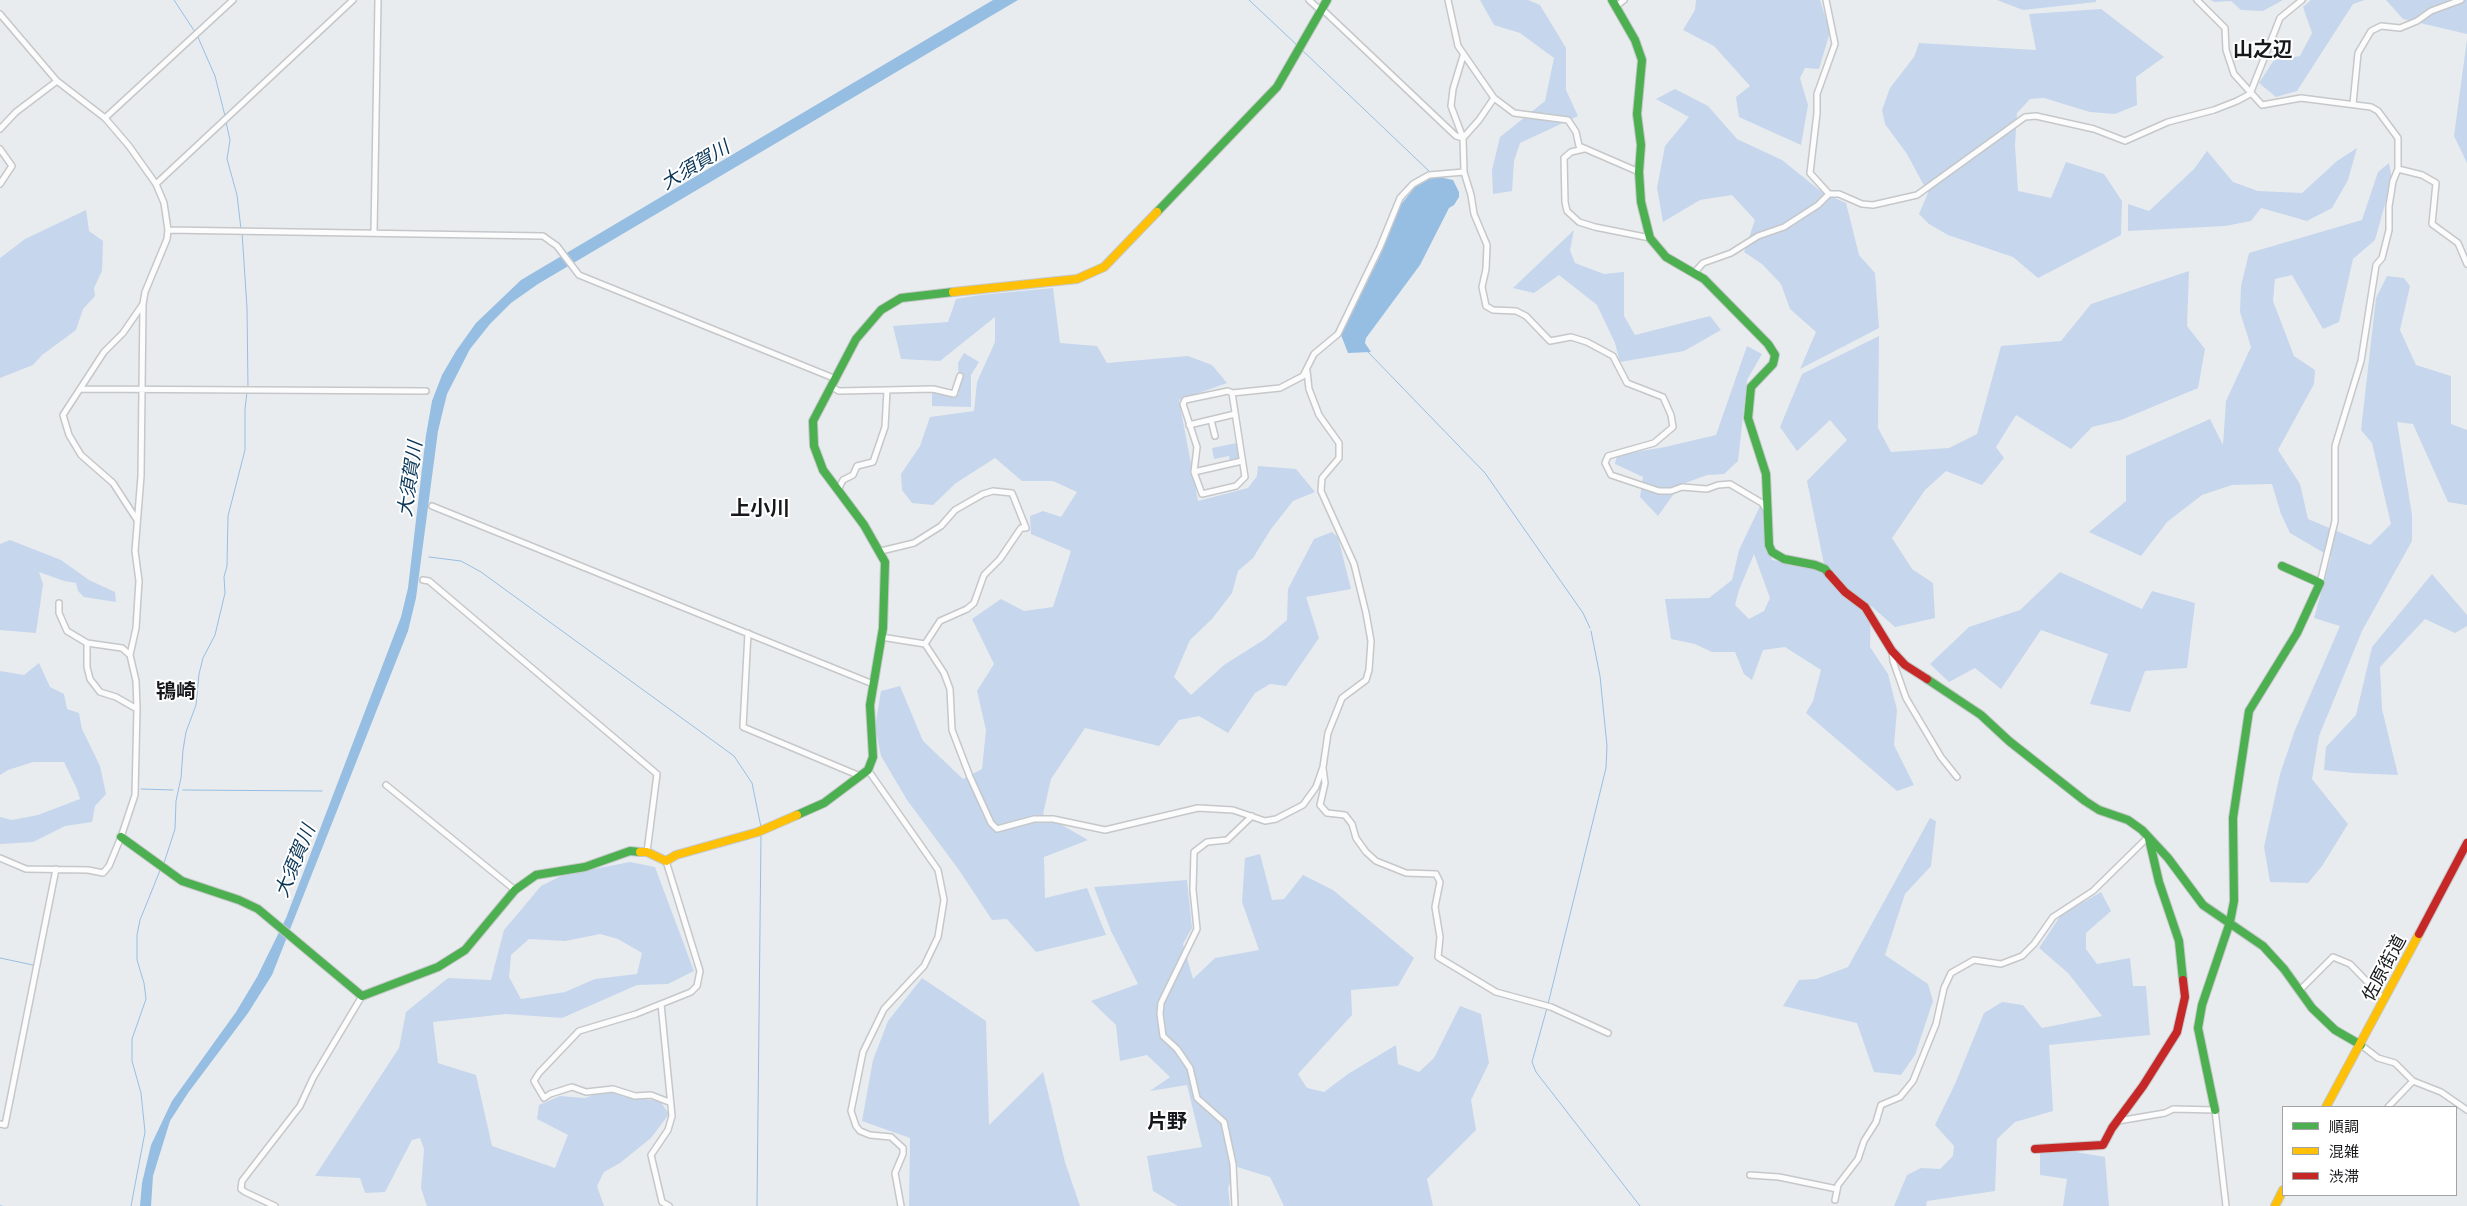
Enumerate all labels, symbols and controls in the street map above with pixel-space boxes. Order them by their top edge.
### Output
district label: 山之辺 [2233,37,2293,61]
water label: 大須賀川 [657,136,733,194]
water label: 大須賀川 [393,440,427,518]
district label: 上小川 [730,496,790,520]
district label: 鴇崎 [156,679,196,703]
water label: 大須賀川 [270,821,320,901]
street label: 佐原街道 [2358,931,2410,1005]
legend [2282,1106,2457,1196]
district label: 片野 [1147,1109,1187,1133]
text: 順調 [2329,1117,2359,1135]
text: 混雑 [2329,1142,2359,1160]
text: 渋滞 [2329,1167,2359,1185]

